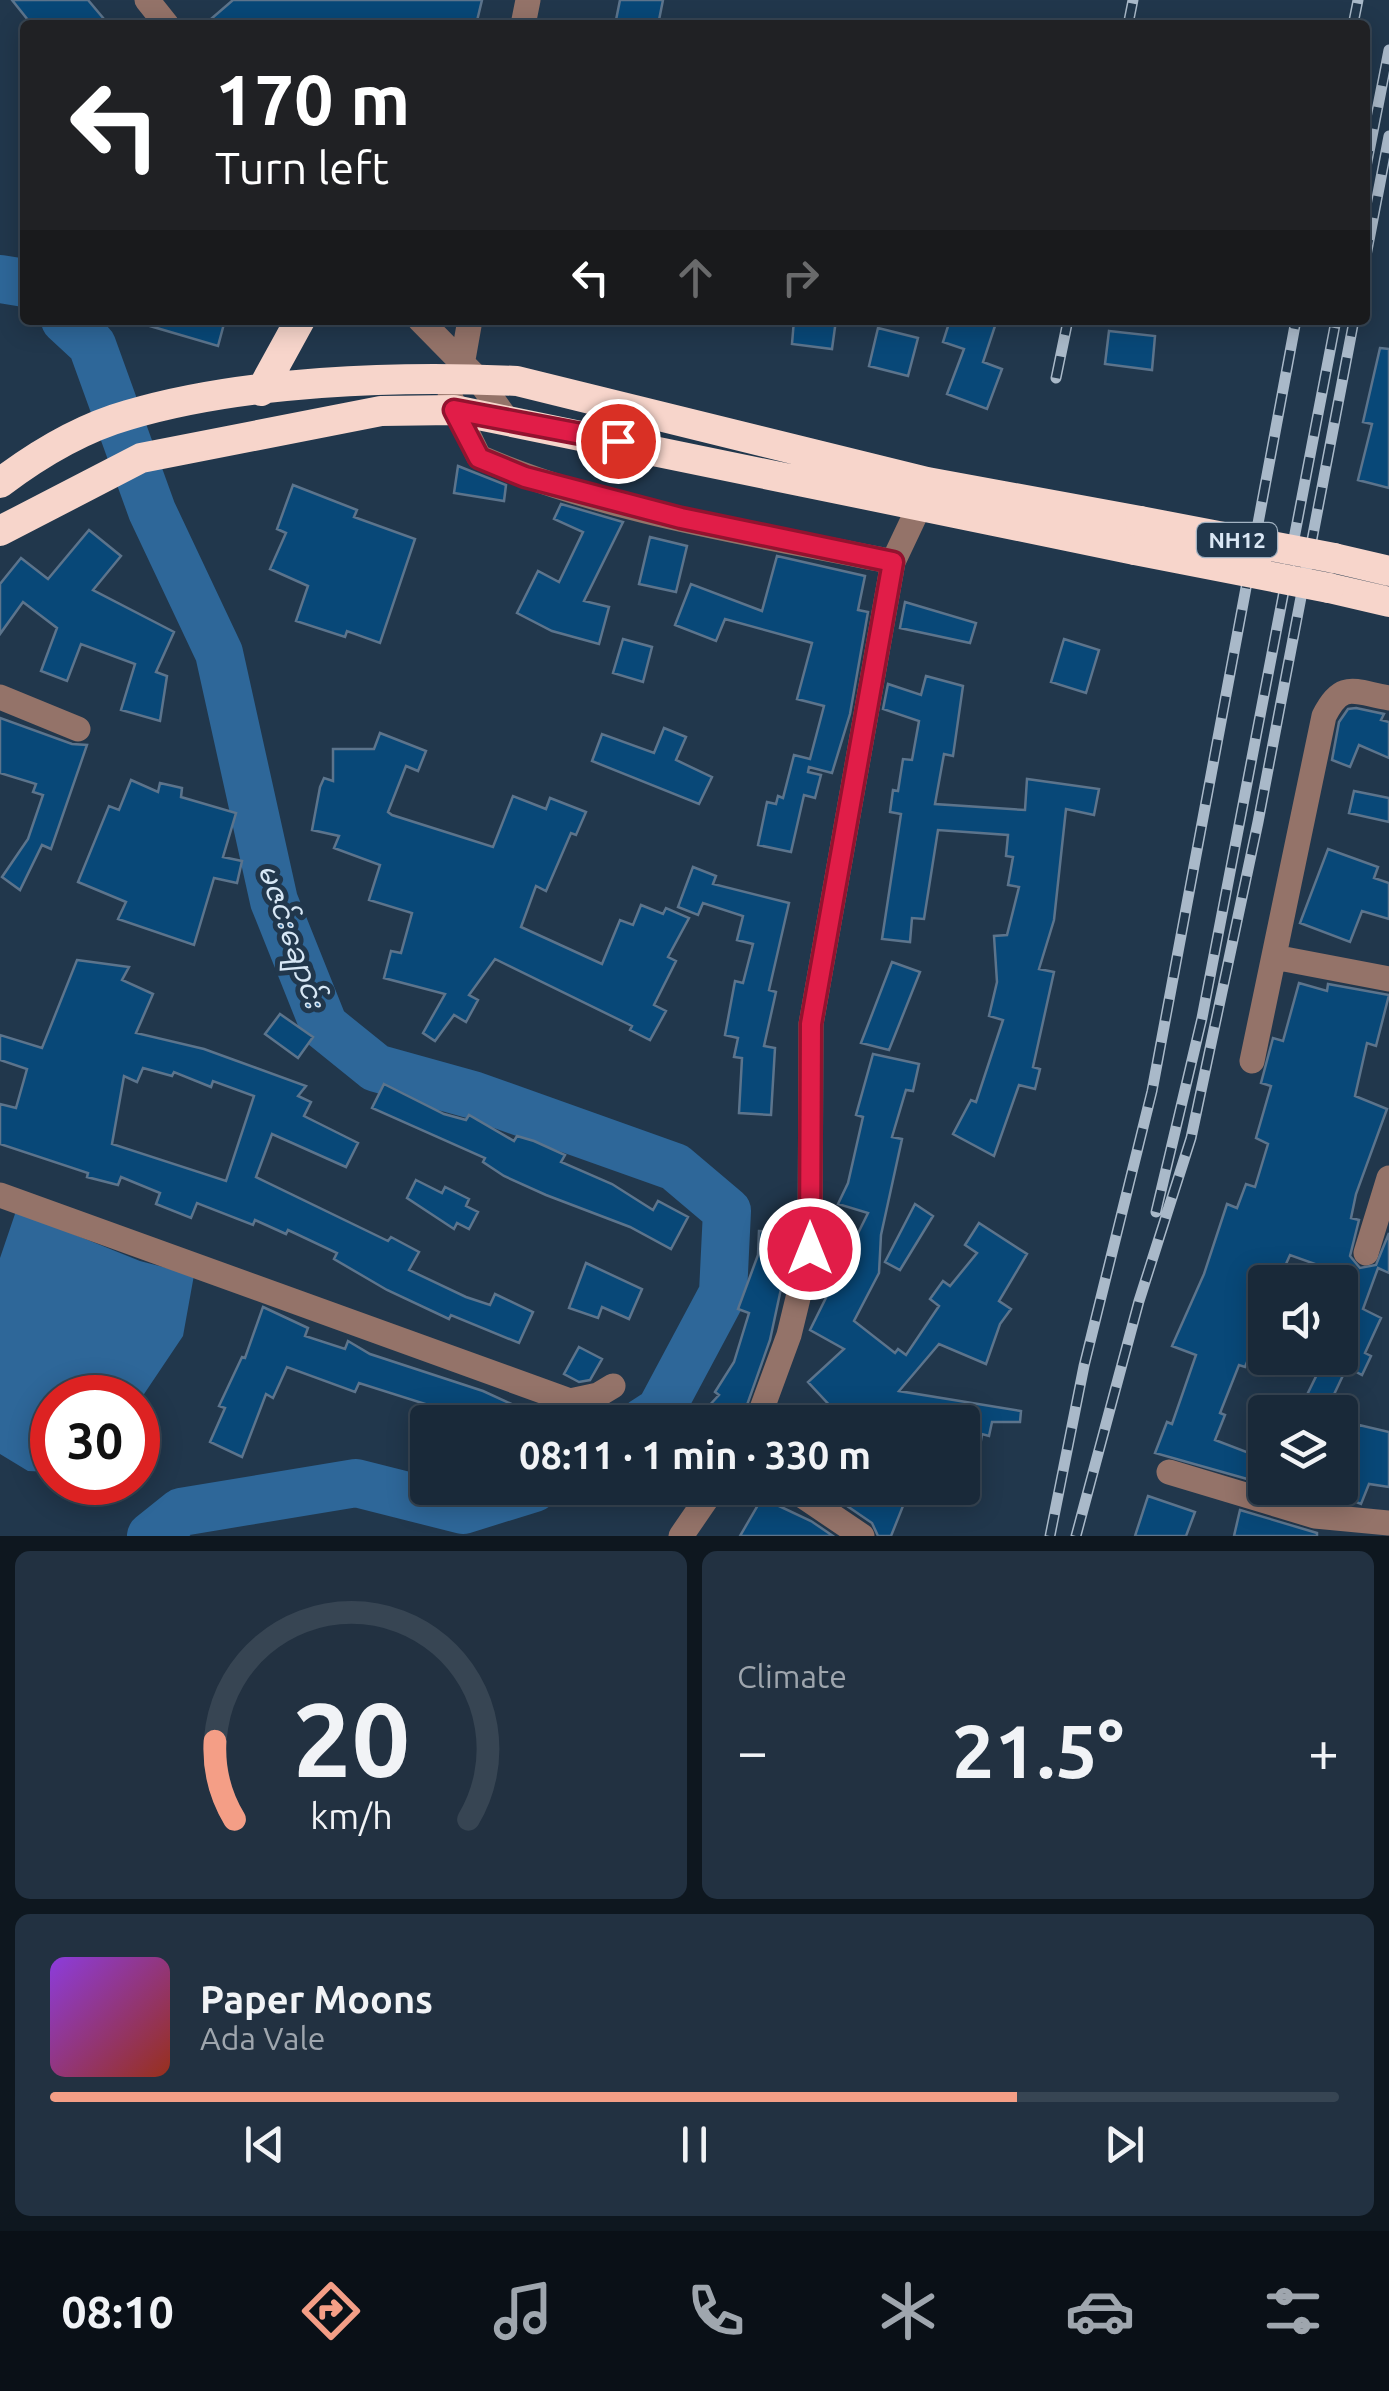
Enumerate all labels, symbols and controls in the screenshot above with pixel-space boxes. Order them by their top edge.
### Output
icon: left [50,60,180,190]
text: 170 m [215,60,410,138]
text: Turn left [215,142,389,193]
icon: left [563,250,618,305]
icon: ahead [668,250,723,305]
icon: right [773,250,828,305]
pin [576,399,661,484]
icon: arrive [591,414,646,469]
road number: NH12 [1197,523,1277,557]
water label: မဇင်းချောင်း [245,859,335,1017]
position arrow [758,1197,862,1301]
map controls [1248,1265,1358,1505]
button: sound [1248,1265,1358,1375]
speed limit sign: 30 [30,1375,160,1505]
button: layers [1248,1395,1358,1505]
text: 08:11 · 1 min · 330 m [519,1434,871,1476]
text: Climate [737,1658,847,1694]
text: 20 [292,1680,410,1797]
text: 21.5° [952,1708,1124,1792]
text: − [737,1720,768,1781]
text: + [1308,1720,1339,1781]
text: km/h [310,1796,392,1836]
text: Paper Moons [200,1978,433,2020]
text: Ada Vale [200,2020,326,2056]
icon: previous [237,2117,292,2172]
icon: pause [667,2117,722,2172]
icon: next [1097,2117,1152,2172]
icon: directions [296,2276,366,2346]
icon: music [488,2276,558,2346]
icon: phone [681,2276,751,2346]
icon: climate [873,2276,943,2346]
icon: car [1065,2276,1135,2346]
icon: filters [1258,2276,1328,2346]
text: 08:10 [61,2286,174,2337]

